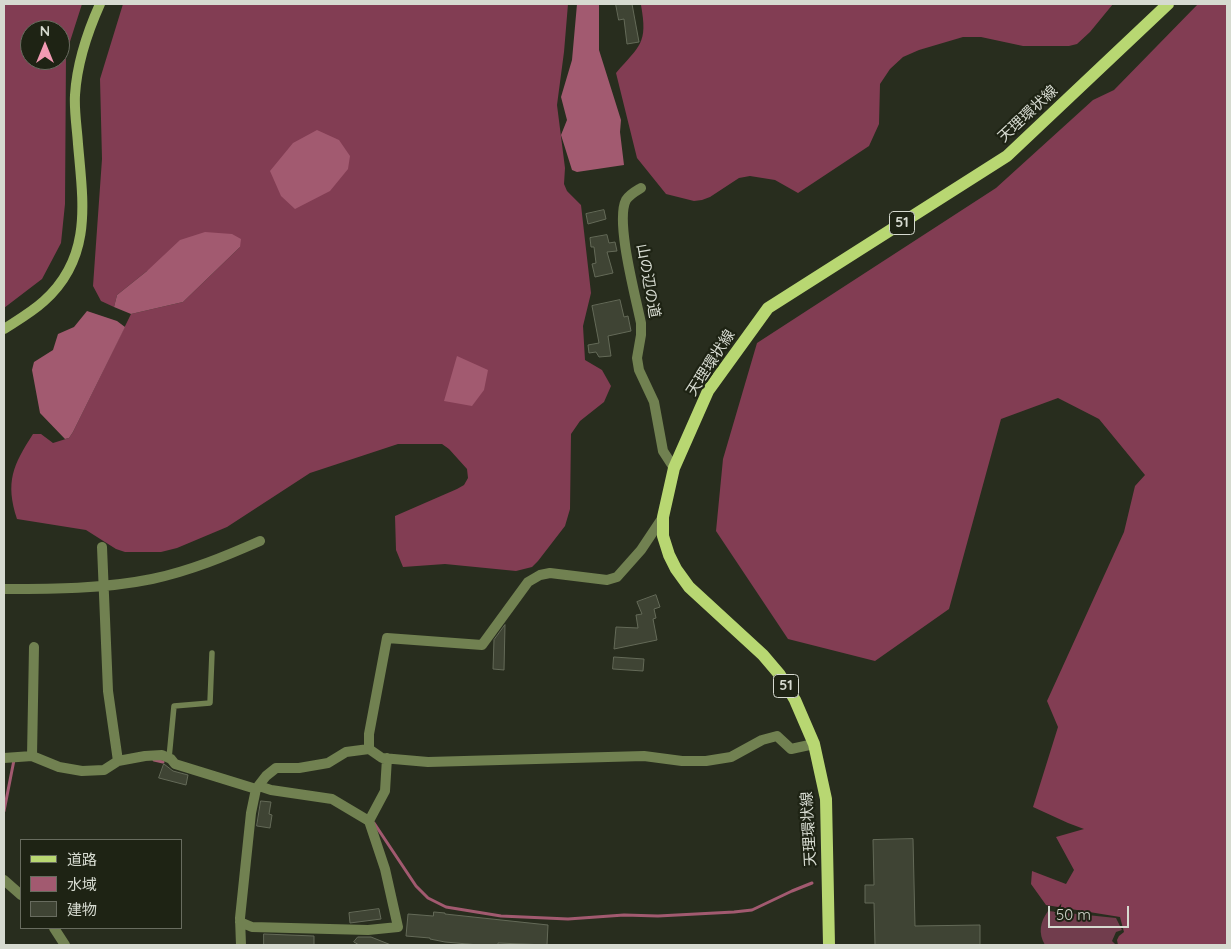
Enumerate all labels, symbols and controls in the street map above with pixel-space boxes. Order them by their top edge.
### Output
north arrow [20,20,70,70]
text: N [40,22,50,40]
street label: 天理環状線 [994,82,1062,146]
road number: 51 [890,212,914,234]
street label: 山の辺の道 [633,243,663,319]
street label: 天理環状線 [683,327,739,399]
road number: 51 [774,674,798,698]
street label: 天理環状線 [798,791,820,867]
legend [20,839,182,929]
text: 道路 [67,850,97,869]
text: 水域 [67,875,97,894]
scale bar [1051,896,1132,928]
text: 建物 [67,900,97,919]
text: 50 m [1056,905,1091,924]

